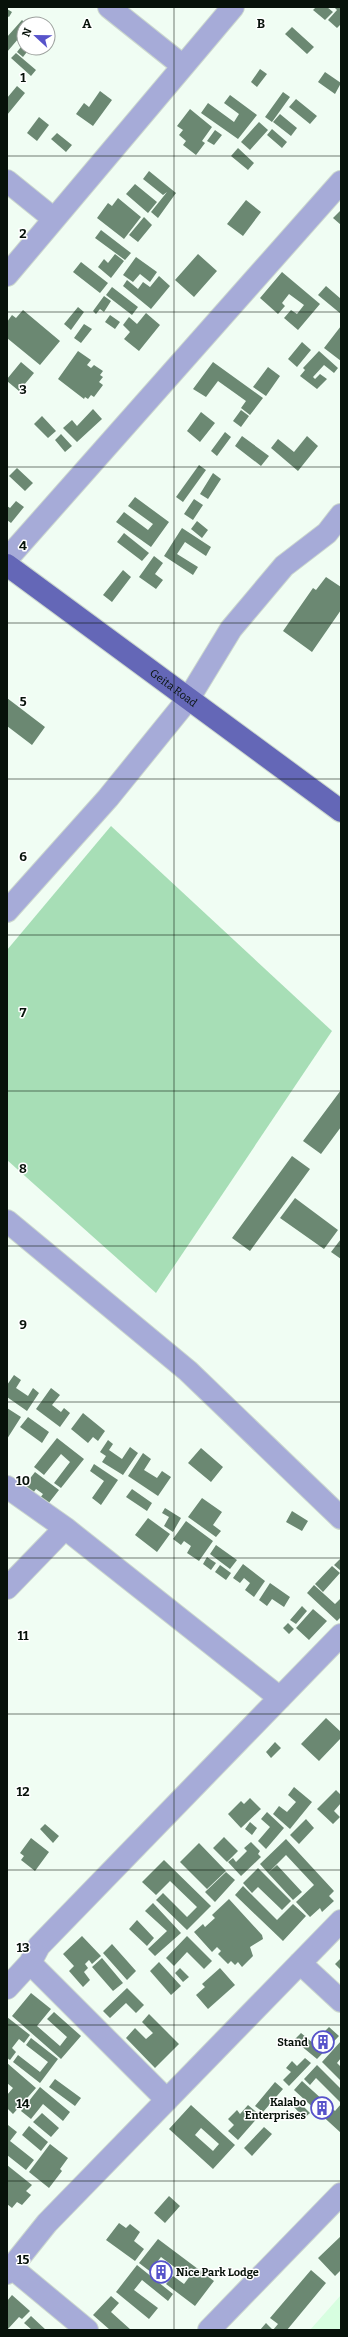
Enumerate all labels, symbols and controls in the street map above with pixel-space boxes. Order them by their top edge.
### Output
north arrow [16,16,56,56]
text: A [82,16,92,31]
text: B [257,16,265,31]
text: N [20,26,35,39]
text: 1 [20,70,26,85]
text: 2 [19,226,27,241]
text: 3 [19,382,27,397]
text: 4 [19,538,27,553]
street label: Geita Road [147,666,200,710]
text: 5 [19,694,27,709]
text: 6 [19,849,27,864]
text: 7 [20,1005,27,1020]
text: 8 [19,1161,27,1176]
text: 9 [19,1317,27,1332]
text: 10 [16,1473,30,1488]
text: 11 [17,1628,29,1643]
text: 12 [17,1784,29,1799]
text: 13 [16,1940,30,1955]
building icon: Stand [310,2029,336,2055]
place label: Stand [277,2036,308,2049]
building icon: Kalabo Enterprises [309,2095,335,2121]
text: 14 [16,2096,30,2111]
place label: Kalabo Enterprises [245,2096,307,2122]
text: 15 [17,2252,29,2267]
building icon: Nice Park Lodge [148,2259,174,2285]
place label: Nice Park Lodge [176,2266,259,2279]

